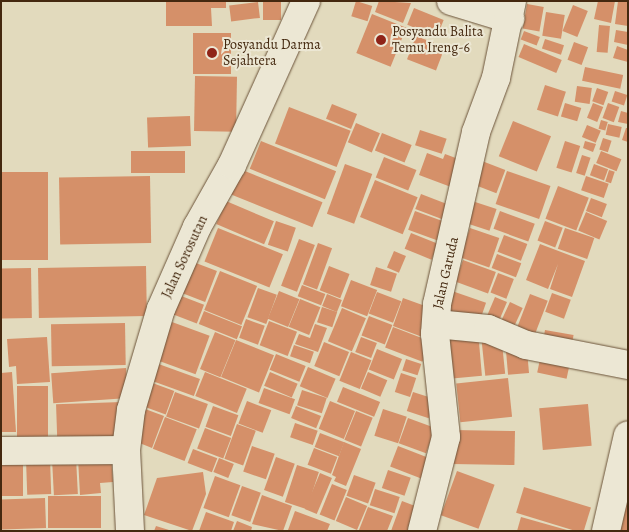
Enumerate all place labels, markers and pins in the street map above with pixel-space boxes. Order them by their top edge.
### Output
place label: Posyandu Balita Temu Ireng-6 [392,24,483,56]
marker: Posyandu Balita Temu Ireng-6 [374,33,388,47]
place label: Posyandu Darma Sejahtera [223,37,321,70]
marker: Posyandu Darma Sejahtera [205,46,219,60]

